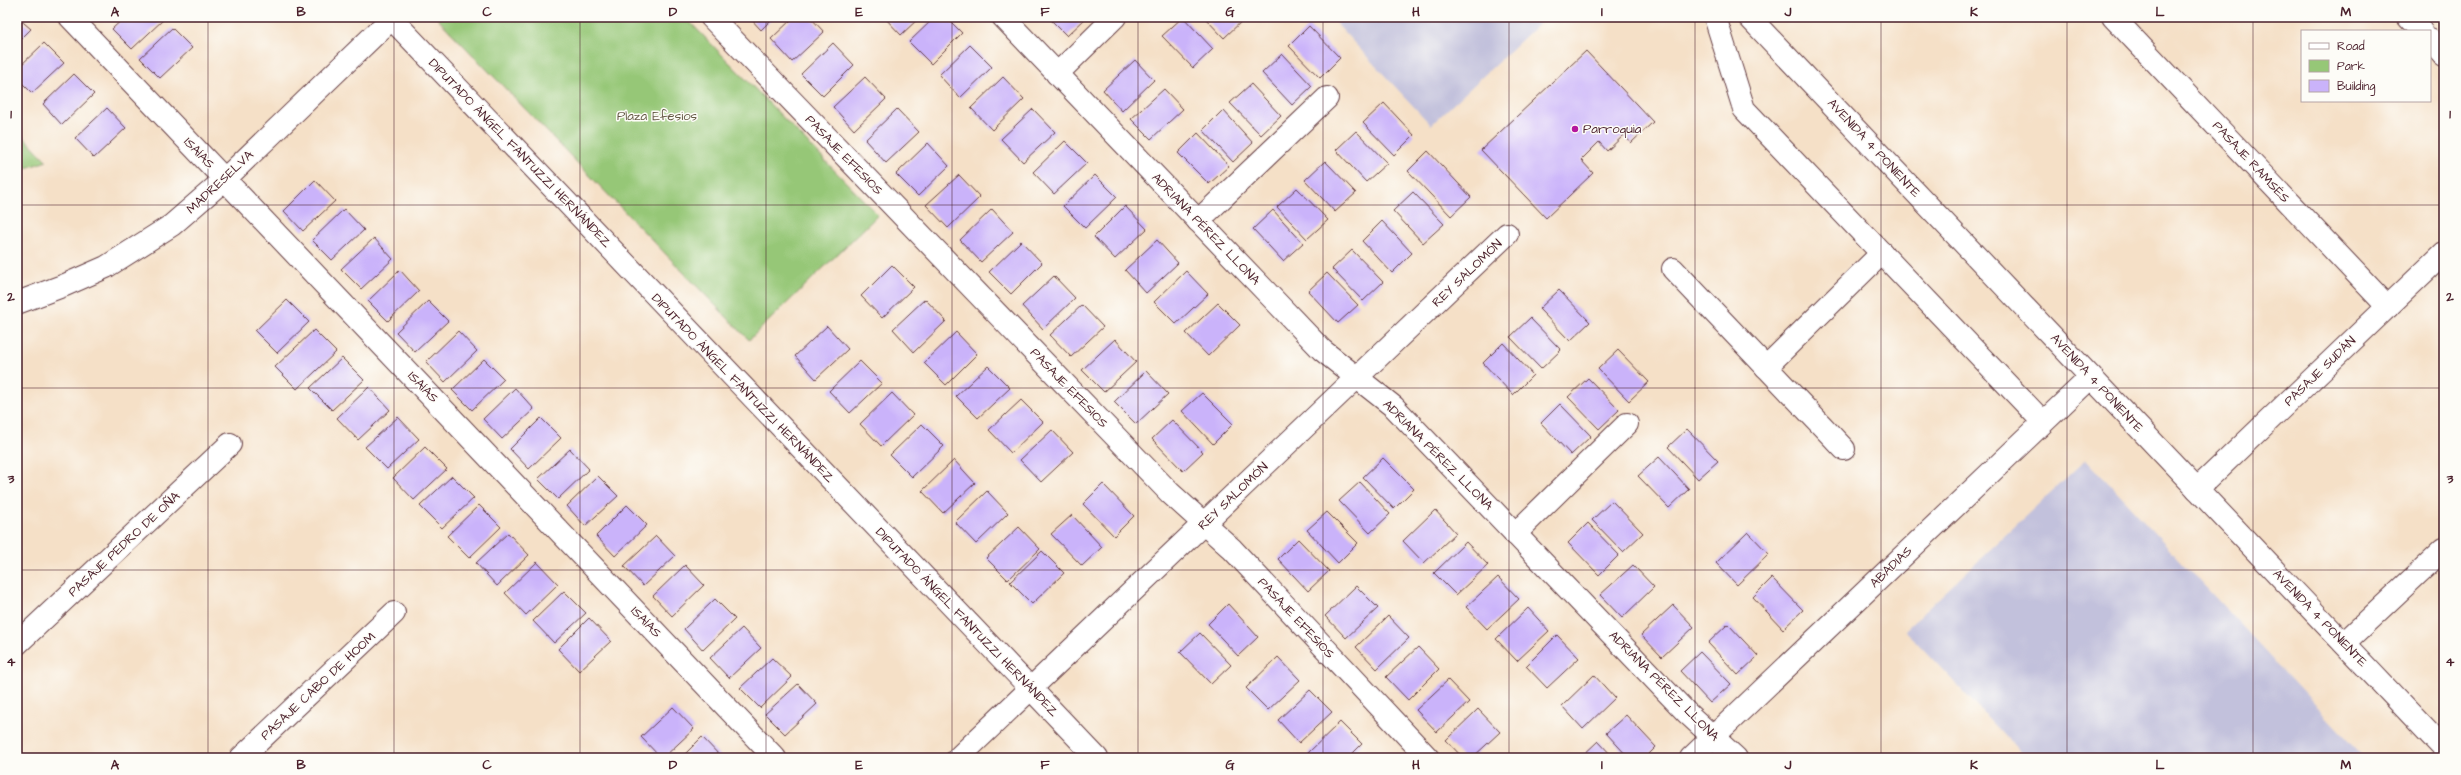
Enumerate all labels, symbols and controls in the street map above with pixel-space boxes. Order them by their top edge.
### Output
text: A [111,3,120,21]
text: B [296,3,306,21]
text: C [482,3,492,21]
text: D [669,3,678,21]
text: E [855,3,863,21]
text: F [1040,3,1050,21]
text: G [1225,3,1235,21]
text: H [1412,3,1420,21]
text: I [1601,3,1603,21]
text: J [1784,3,1792,21]
text: K [1970,3,1978,21]
text: L [2155,3,2165,21]
text: M [2341,3,2352,21]
legend [2301,30,2431,102]
text: Road [2337,38,2365,55]
street label: DIPUTADO ÁNGEL FANTUZZI HERNÁNDEZ [424,55,616,251]
text: Park [2337,58,2365,75]
text: Building [2337,78,2375,96]
street label: AVENIDA 4 PONIENTE [1823,95,1925,202]
text: 1 [10,105,12,123]
text: 1 [2449,105,2451,123]
park label: Plaza Efesios [617,107,697,125]
street label: PASAJE EFESIOS [801,111,887,199]
street label: PASAJE RAMSÉS [2208,117,2294,207]
place label: Parroquia [1583,120,1642,138]
marker: Parroquia [1570,124,1580,134]
street label: ISAÍAS [180,133,218,173]
street label: MADRESELVA [182,146,258,218]
street label: ADRIANA PÉREZ LLONA [1148,169,1265,290]
street label: REY SALOMÓN [1428,235,1506,311]
text: 2 [6,288,15,306]
text: 2 [2445,288,2454,306]
street label: DIPUTADO ÁNGEL FANTUZZI HERNÁNDEZ [647,290,839,486]
street label: AVENIDA 4 PONIENTE [2046,330,2148,437]
street label: PASAJE SUDÁN [2280,332,2360,410]
street label: PASAJE EFESIOS [1026,344,1112,432]
street label: ISAÍAS [404,367,442,407]
street label: ADRIANA PÉREZ LLONA [1379,396,1498,515]
street label: REY SALOMÓN [1194,458,1272,534]
text: 3 [7,470,15,488]
text: 3 [2446,470,2454,488]
street label: PASAJE PEDRO DE OÑA [64,487,184,601]
street label: DIPUTADO ÁNGEL FANTUZZI HERNÁNDEZ [871,524,1063,720]
street label: ABADIAS [1866,542,1916,592]
street label: AVENIDA 4 PONIENTE [2269,565,2372,671]
street label: PASAJE EFESIOS [1254,574,1338,662]
street label: ISAÍAS [627,602,665,642]
street label: ADRIANA PÉREZ LLONA [1605,627,1724,746]
street label: PASAJE CABO DE HOOM [257,628,380,744]
text: 4 [7,653,16,671]
text: 4 [2446,653,2455,671]
text: A [111,756,120,774]
text: B [296,756,306,774]
text: C [482,756,492,774]
text: D [669,756,678,774]
text: E [855,756,863,774]
text: F [1040,756,1050,774]
text: G [1225,756,1235,774]
text: H [1412,756,1420,774]
text: I [1601,756,1603,774]
text: J [1784,756,1792,774]
text: K [1970,756,1978,774]
text: L [2155,756,2165,774]
text: M [2341,756,2352,774]

